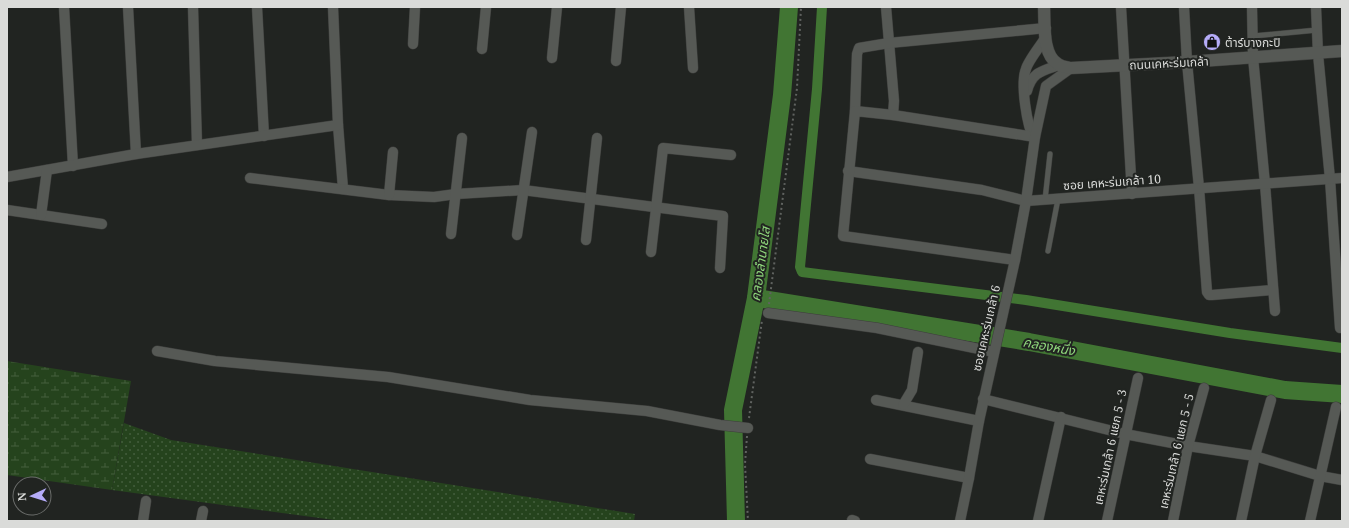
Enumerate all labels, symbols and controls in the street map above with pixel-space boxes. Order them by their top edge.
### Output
shop icon: ต้าร์บางกะปิ [1202,32,1222,52]
place label: ต้าร์บางกะปิ [1225,34,1280,51]
street label: ถนนเคหะร่มเกล้า [1129,52,1209,74]
street label: ซอย เคหะร่มเกล้า 10 [1063,170,1162,194]
water label: คลองลำนายโส [746,224,774,302]
street label: ซอยเคหะร่มเกล้า 6 [968,283,1004,373]
water label: คลองหนึ่ง [1022,333,1077,360]
street label: เคหะร่มเกล้า 6 แยก 5 - 3 [1089,387,1131,506]
street label: เคหะร่มเกล้า 6 แยก 5 - 5 [1154,392,1198,510]
north arrow [12,476,52,516]
text: N [14,492,29,502]

